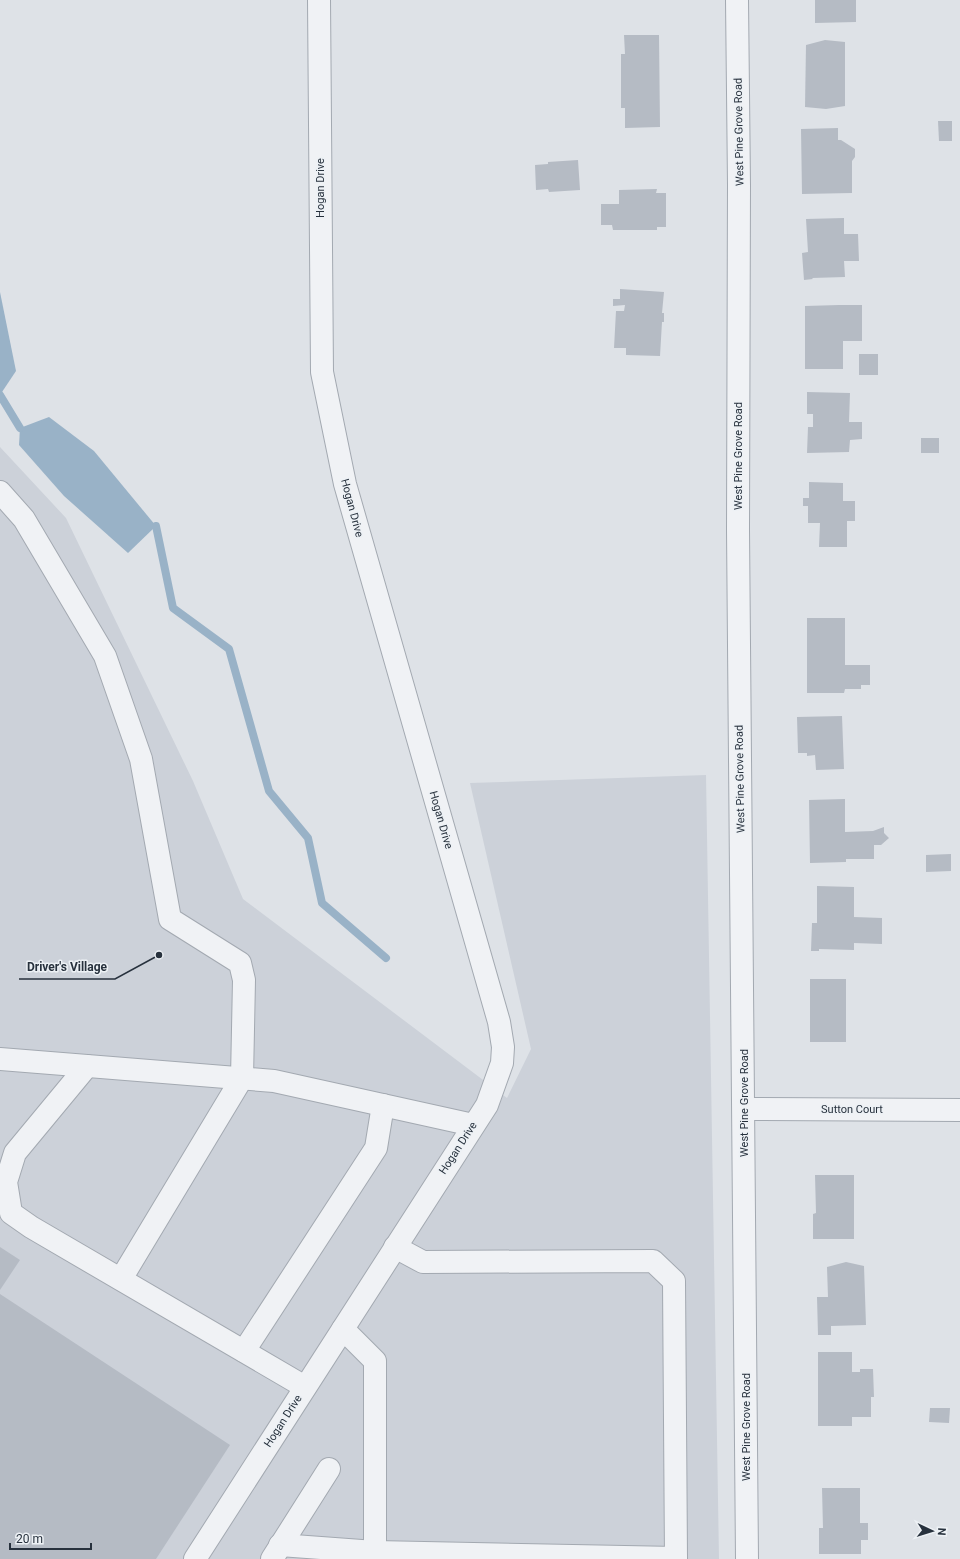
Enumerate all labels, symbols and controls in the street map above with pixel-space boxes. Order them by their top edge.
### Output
street label: West Pine Grove Road [732,78,746,186]
street label: Hogan Drive [314,158,327,218]
street label: West Pine Grove Road [732,402,745,510]
street label: Hogan Drive [338,477,366,539]
street label: West Pine Grove Road [733,725,747,833]
street label: Hogan Drive [427,789,456,851]
callout: Driver's Village [19,955,115,979]
text: Driver's Village [27,960,108,974]
street label: West Pine Grove Road [738,1049,751,1157]
street label: Sutton Court [821,1103,883,1116]
street label: Hogan Drive [436,1119,480,1177]
street label: West Pine Grove Road [740,1373,753,1481]
street label: Hogan Drive [261,1392,305,1450]
north arrow [912,1511,952,1551]
scale bar [10,1525,91,1551]
text: N [935,1527,948,1536]
text: 20 m [16,1532,43,1546]

